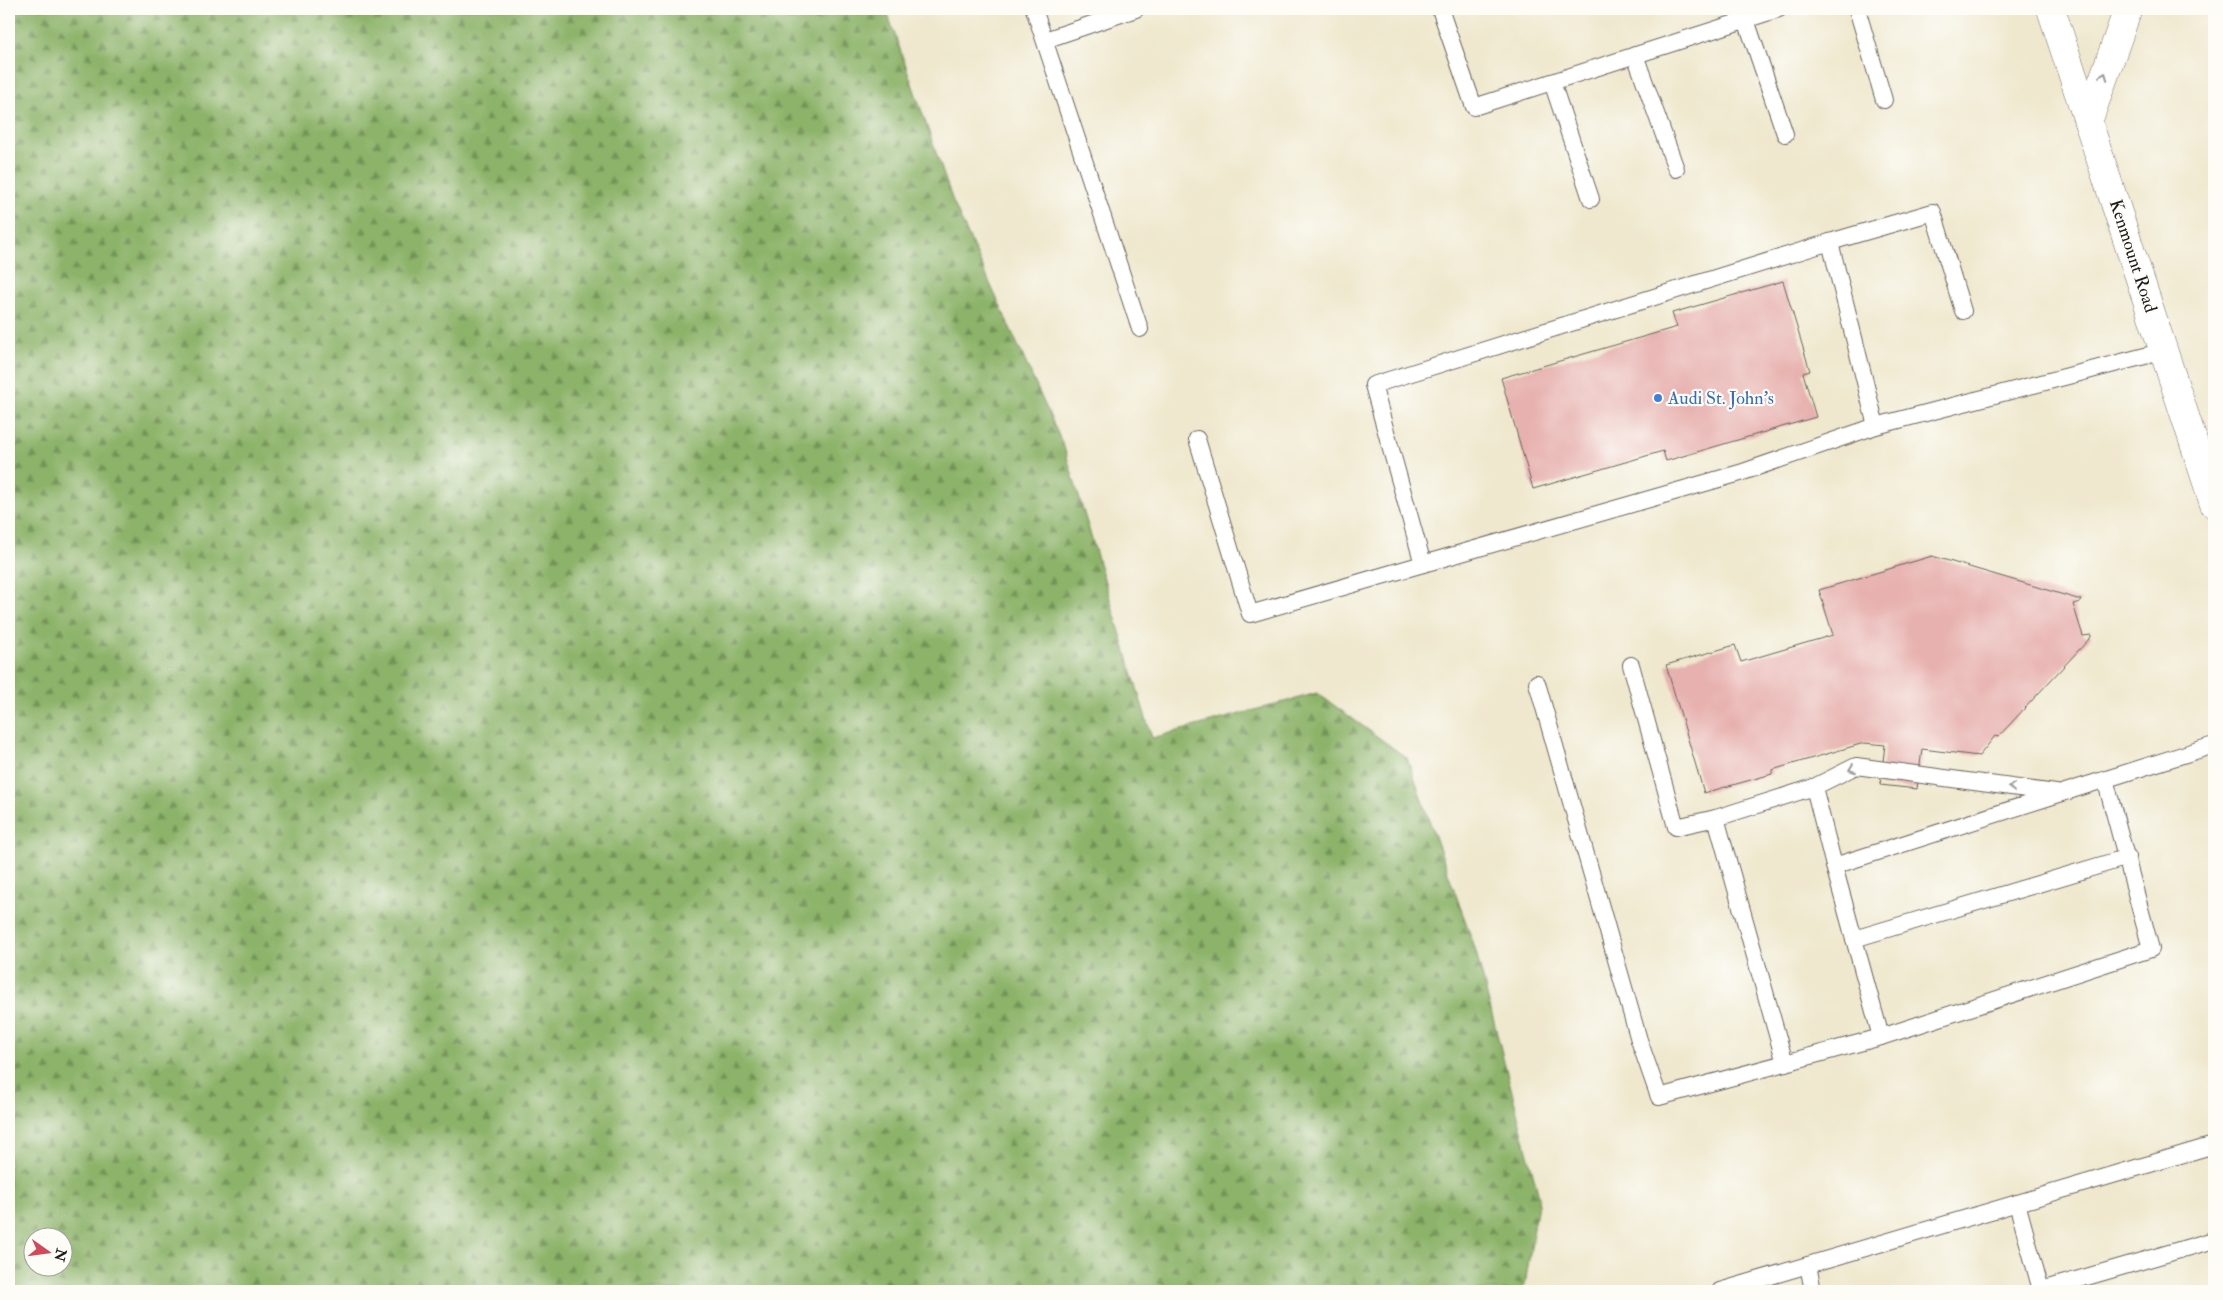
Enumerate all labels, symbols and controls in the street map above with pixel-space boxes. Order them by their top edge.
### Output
one-way arrow [2098,72,2108,81]
street label: Kenmount Road [2104,197,2162,316]
place label: Audi St. John's [1667,387,1774,410]
marker: Audi St. John's [1652,392,1664,404]
one-way arrow [1848,763,1857,773]
one-way arrow [2008,782,2016,793]
north arrow [22,1228,72,1278]
text: N [50,1246,70,1264]

